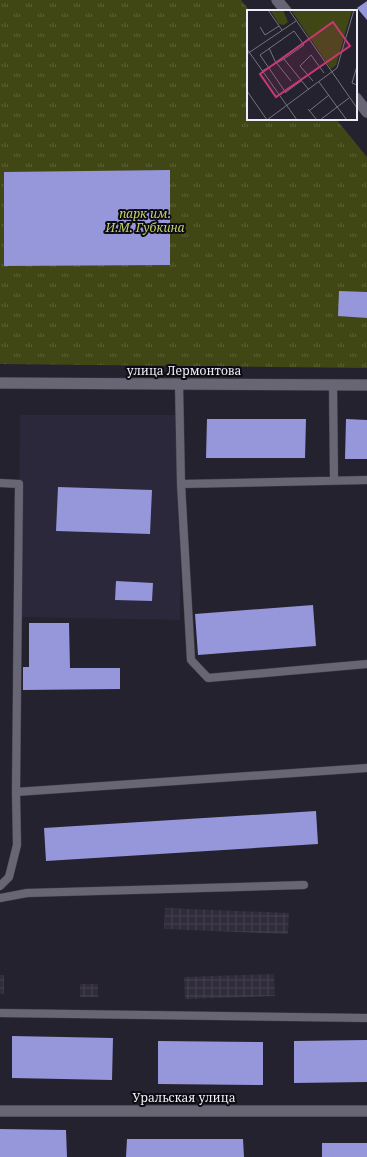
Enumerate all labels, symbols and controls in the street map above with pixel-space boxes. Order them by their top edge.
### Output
inset map [247,10,357,120]
park label: парк им. И.М. Губкина [104,205,185,236]
street label: улица Лермонтова [127,362,241,379]
street label: Уральская улица [133,1089,236,1106]

